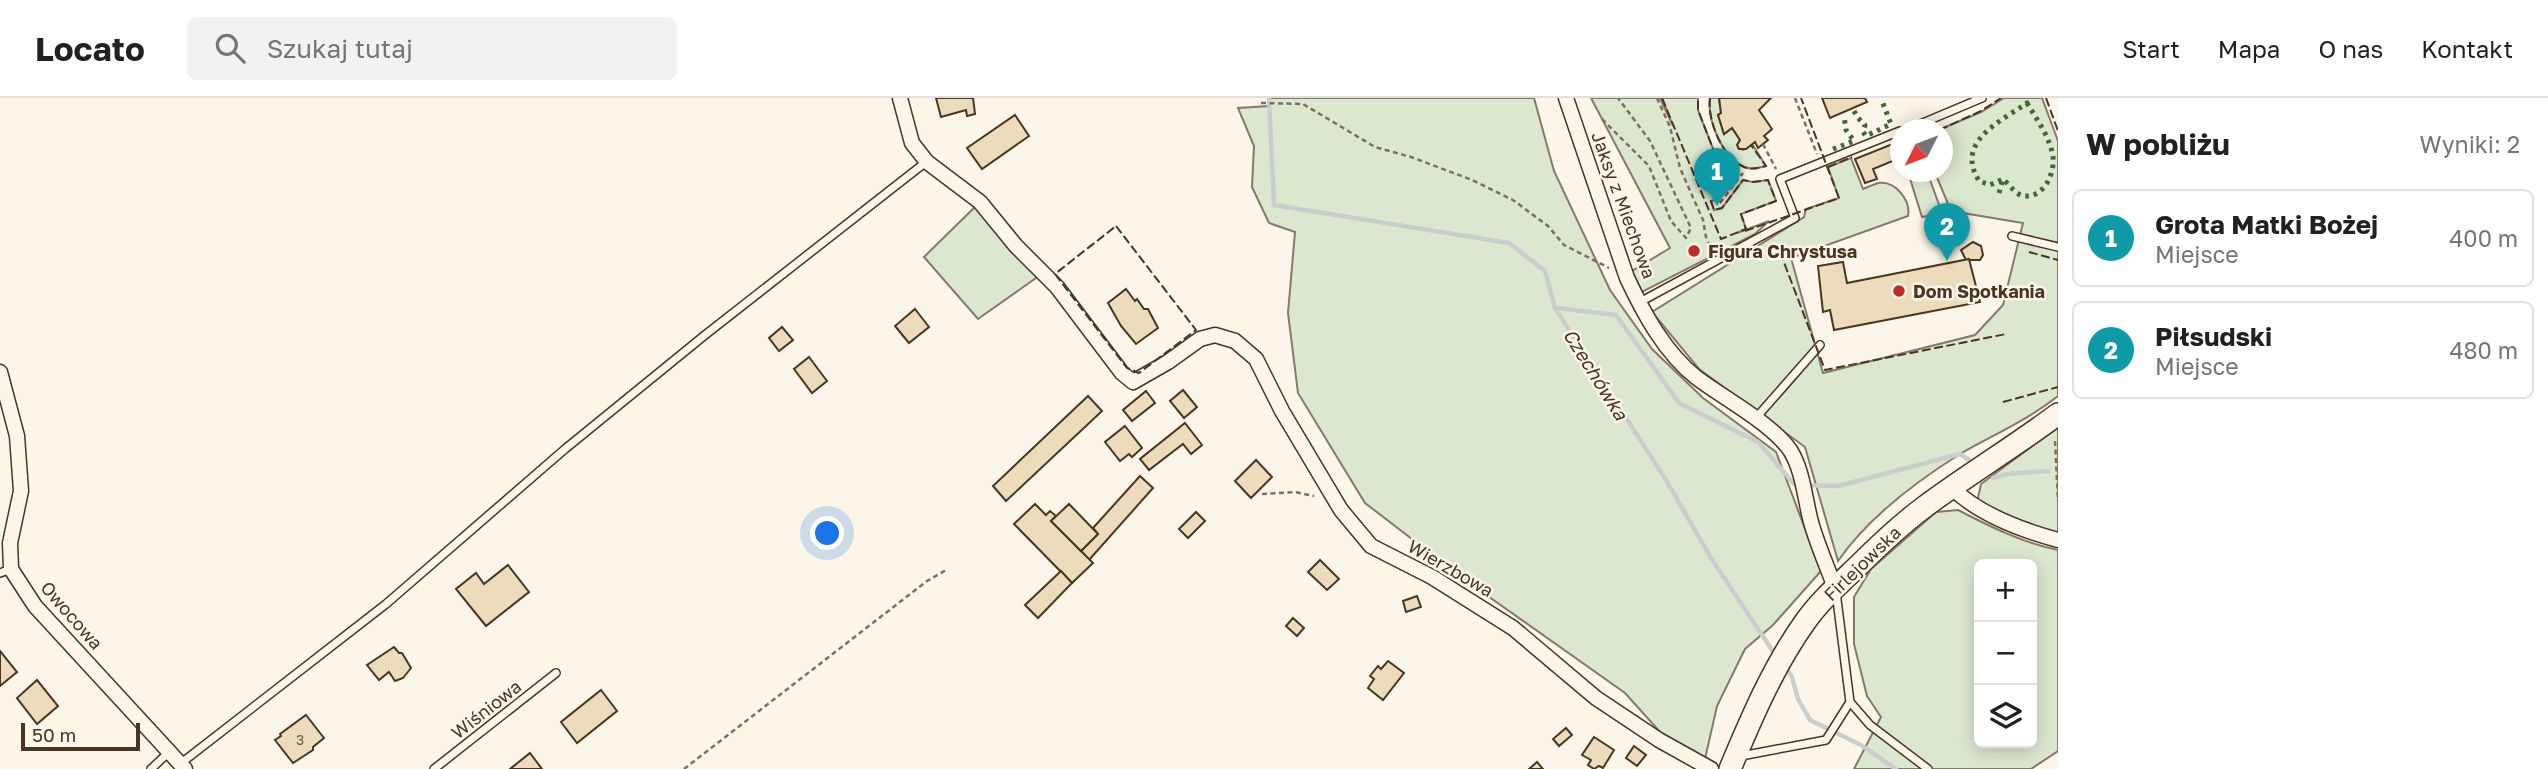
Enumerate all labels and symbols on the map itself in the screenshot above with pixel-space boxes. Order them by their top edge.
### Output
north arrow [1890,119,1953,182]
street label: Jaksy z Miechowa [1587,129,1661,281]
pin: 1 [1694,148,1740,206]
pin: 2 [1924,203,1970,261]
place label: Figura Chrystusa [1708,240,1857,262]
marker: Figura Chrystusa [1686,243,1702,259]
place label: Dom Spotkania [1913,280,2045,302]
marker: Dom Spotkania [1891,283,1907,299]
water label: Czechówka [1559,324,1634,425]
your location [810,516,844,550]
street label: Firlejowska [1819,521,1905,605]
street label: Wierzbowa [1404,535,1498,601]
street label: Owocowa [36,576,108,654]
street label: Wiśniowa [447,675,525,743]
scale bar [21,720,140,752]
house number: 3 [296,731,304,748]

